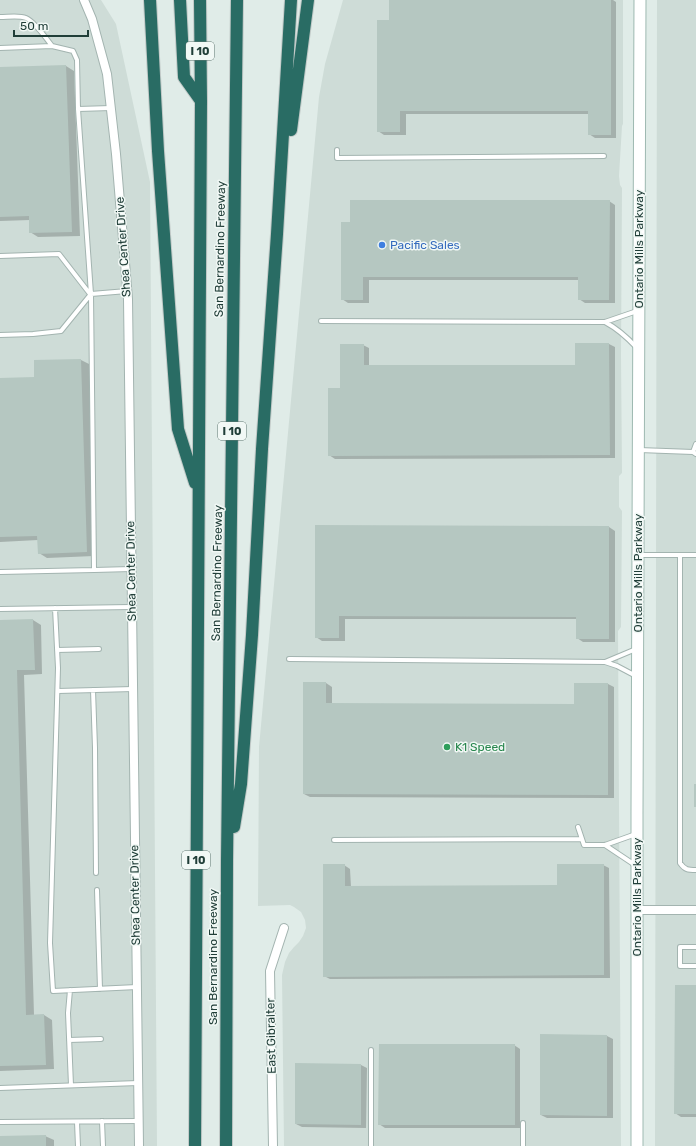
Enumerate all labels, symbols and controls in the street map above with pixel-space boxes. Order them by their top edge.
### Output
scale bar [14,12,88,38]
text: 50 m [20,19,48,33]
road number: I 10 [186,42,214,60]
street label: San Bernardino Freeway [212,180,228,317]
street label: Ontario Mills Parkway [632,189,646,308]
street label: Shea Center Drive [112,196,133,298]
place label: Pacific Sales [390,238,460,252]
marker: Pacific Sales [377,240,387,250]
road number: I 10 [218,422,246,440]
street label: San Bernardino Freeway [209,504,225,641]
street label: Ontario Mills Parkway [631,513,645,632]
street label: Shea Center Drive [123,520,139,621]
place label: K1 Speed [455,740,505,754]
marker: K1 Speed [442,742,452,752]
street label: Ontario Mills Parkway [630,837,644,956]
street label: Shea Center Drive [127,844,143,945]
road number: I 10 [182,851,210,869]
street label: San Bernardino Freeway [206,889,220,1025]
street label: East Gibralter [263,998,279,1074]

